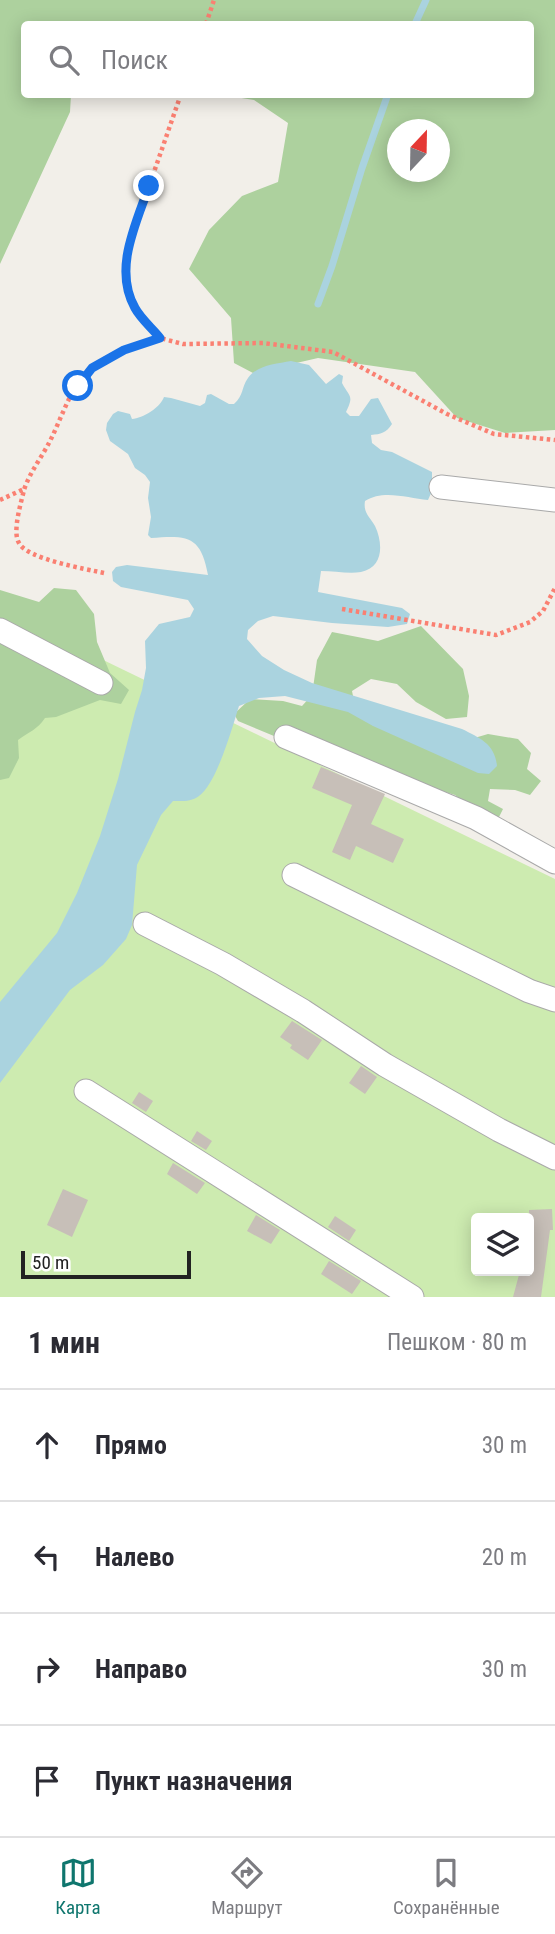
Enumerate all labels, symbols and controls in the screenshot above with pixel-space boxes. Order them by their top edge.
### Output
search box [21,21,534,98]
icon: search [45,41,83,79]
text: Поиск [101,45,168,75]
north arrow [387,119,450,182]
route end [133,170,164,201]
route start [62,370,93,401]
map controls [471,1213,534,1276]
button: layers [471,1213,534,1276]
scale bar [21,1248,191,1280]
text: 50 m [32,1251,69,1274]
text: 1 мин [28,1325,100,1360]
text: Пешком · 80 m [387,1329,527,1356]
icon: ahead [28,1426,66,1464]
text: Прямо [95,1430,167,1460]
text: 30 m [482,1432,527,1459]
icon: left [28,1538,66,1576]
text: Налево [95,1542,175,1572]
text: 20 m [482,1544,527,1571]
icon: right [28,1650,66,1688]
text: Направо [95,1654,187,1684]
text: 30 m [482,1656,527,1683]
icon: arrive [28,1762,66,1800]
text: Пункт назначения [95,1766,293,1796]
tab: Карта [55,1854,101,1919]
tab: Маршрут [211,1854,283,1919]
tab: Сохранённые [393,1854,500,1919]

